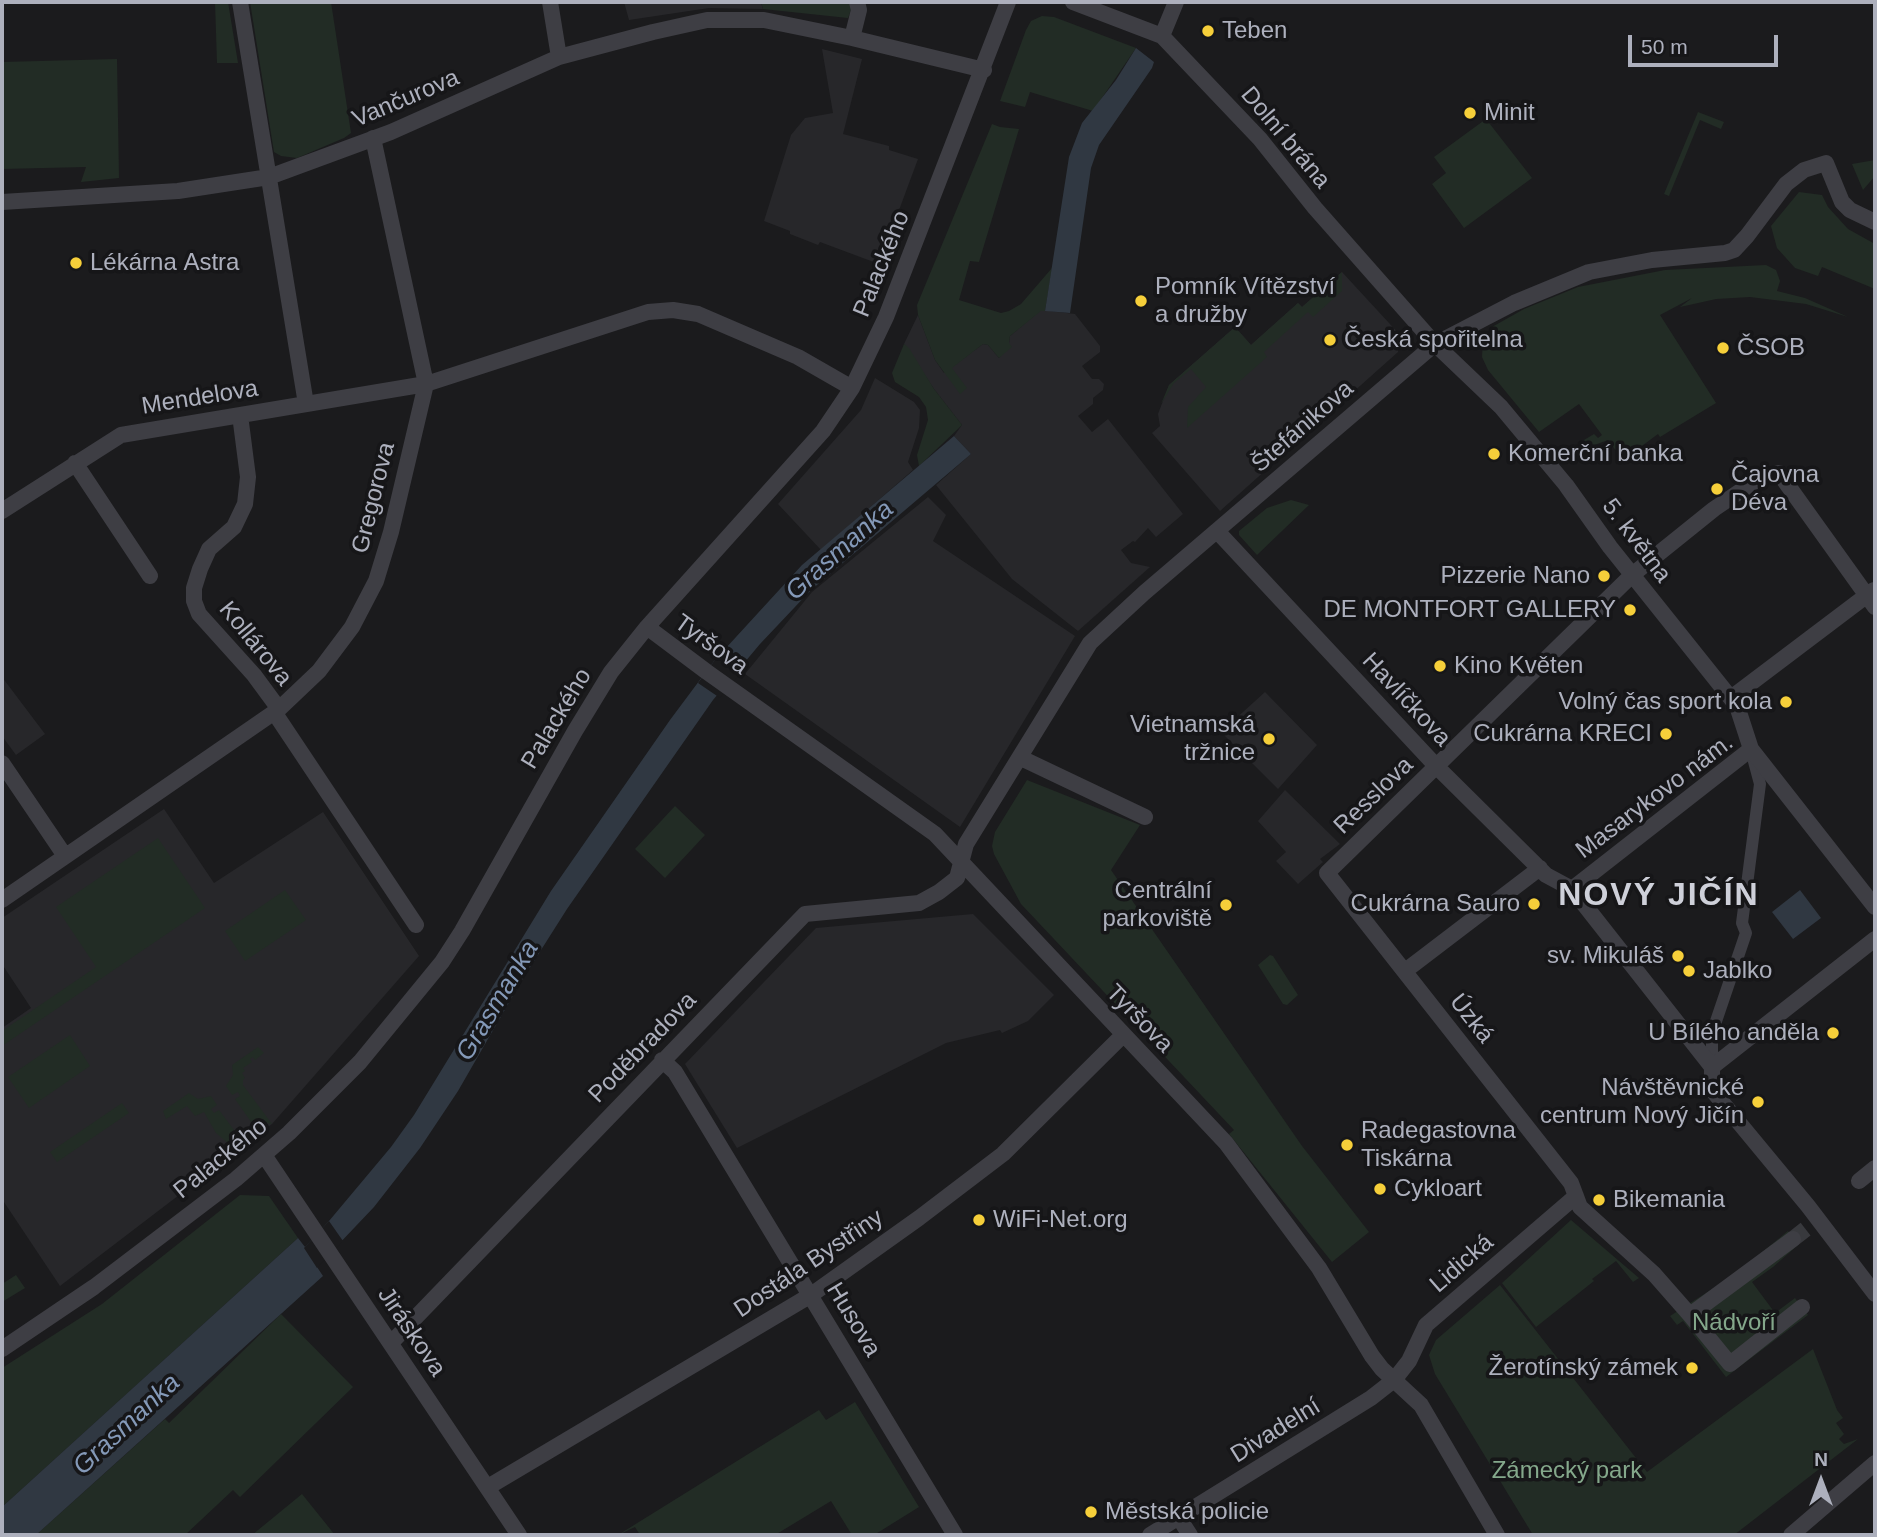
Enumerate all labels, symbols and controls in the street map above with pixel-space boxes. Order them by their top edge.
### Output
place label: Teben [1222,17,1287,45]
scale bar [1632,21,1783,65]
marker: Teben [1200,23,1216,39]
text: 50 m [1641,35,1688,58]
street label: Vančurova [348,64,464,134]
street label: Dolní brána [1234,81,1336,195]
place label: Minit [1484,99,1535,127]
marker: Minit [1462,105,1478,121]
street label: Palackého [848,207,916,321]
place label: Lékárna Astra [90,249,239,277]
marker: Lékárna Astra [68,255,84,271]
place label: Pomník Vítězství a družby [1155,273,1335,329]
marker: Pomník Vítězství a družby [1133,293,1149,309]
place label: Česká spořitelna [1344,326,1523,354]
marker: Česká spořitelna [1322,332,1338,348]
place label: ČSOB [1737,334,1805,362]
marker: ČSOB [1715,340,1731,356]
street label: Mendelova [140,375,260,421]
street label: Štefánikova [1246,375,1360,479]
street label: Gregorova [346,440,402,556]
place label: Komerční banka [1508,440,1683,468]
marker: Komerční banka [1486,446,1502,462]
place label: Čajovna Déva [1731,461,1819,517]
marker: Čajovna Déva [1709,481,1725,497]
street label: 5. května [1595,493,1677,589]
water label: Grasmanka [780,494,900,608]
place label: Pizzerie Nano [1441,562,1590,590]
marker: Pizzerie Nano [1596,568,1612,584]
street label: Kollárova [212,596,298,692]
place label: DE MONTFORT GALLERY [1324,596,1616,624]
marker: DE MONTFORT GALLERY [1622,602,1638,618]
street label: Tyršova [669,609,753,681]
street label: Havlíčkova [1355,647,1457,753]
place label: Kino Květen [1454,652,1583,680]
marker: Kino Květen [1432,658,1448,674]
street label: Palackého [516,664,598,774]
place label: Volný čas sport kola [1559,688,1772,716]
marker: Volný čas sport kola [1778,694,1794,710]
place label: Vietnamská tržnice [1130,711,1255,767]
place label: Cukrárna KRECI [1473,720,1652,748]
marker: Cukrárna KRECI [1658,726,1674,742]
street label: Masarykovo nám. [1571,729,1739,865]
marker: Vietnamská tržnice [1261,731,1277,747]
street label: Resslova [1328,751,1420,841]
place label: Centrální parkoviště [1103,877,1212,933]
district label: NOVÝ JIČÍN [1560,877,1758,915]
place label: Cukrárna Sauro [1351,890,1520,918]
marker: Cukrárna Sauro [1526,896,1542,912]
marker: Centrální parkoviště [1218,897,1234,913]
water label: Grasmanka [450,935,546,1067]
place label: sv. Mikuláš [1547,942,1664,970]
marker: sv. Mikuláš [1670,948,1686,964]
place label: Jablko [1703,957,1772,985]
marker: Jablko [1681,963,1697,979]
street label: Tyršova [1099,979,1179,1059]
street label: Poděbradova [583,987,703,1109]
street label: Úzká [1443,989,1499,1049]
place label: U Bílého anděla [1648,1019,1819,1047]
marker: U Bílého anděla [1825,1025,1841,1041]
place label: Návštěvnické centrum Nový Jičín [1540,1074,1744,1130]
marker: Návštěvnické centrum Nový Jičín [1750,1094,1766,1110]
street label: Palackého [168,1113,274,1205]
place label: Radegastovna Tiskárna [1361,1117,1516,1173]
marker: Radegastovna Tiskárna [1339,1137,1355,1153]
place label: Cykloart [1394,1175,1482,1203]
marker: Cykloart [1372,1181,1388,1197]
place label: Bikemania [1613,1186,1725,1214]
marker: Bikemania [1591,1192,1607,1208]
street label: Dostála Bystřiny [729,1204,889,1324]
place label: WiFi-Net.org [993,1206,1128,1234]
marker: WiFi-Net.org [971,1212,987,1228]
street label: Lidická [1424,1229,1500,1299]
street label: Husova [820,1278,886,1362]
street label: Jiráskova [371,1282,451,1382]
park label: Nádvoří [1692,1309,1776,1337]
place label: Žerotínský zámek [1489,1354,1678,1382]
marker: Žerotínský zámek [1684,1360,1700,1376]
water label: Grasmanka [67,1368,187,1482]
street label: Divadelní [1226,1392,1326,1470]
north arrow [1786,1446,1856,1516]
text: N [1814,1449,1828,1470]
park label: Zámecký park [1492,1457,1642,1485]
place label: Městská policie [1105,1498,1269,1526]
marker: Městská policie [1083,1504,1099,1520]

